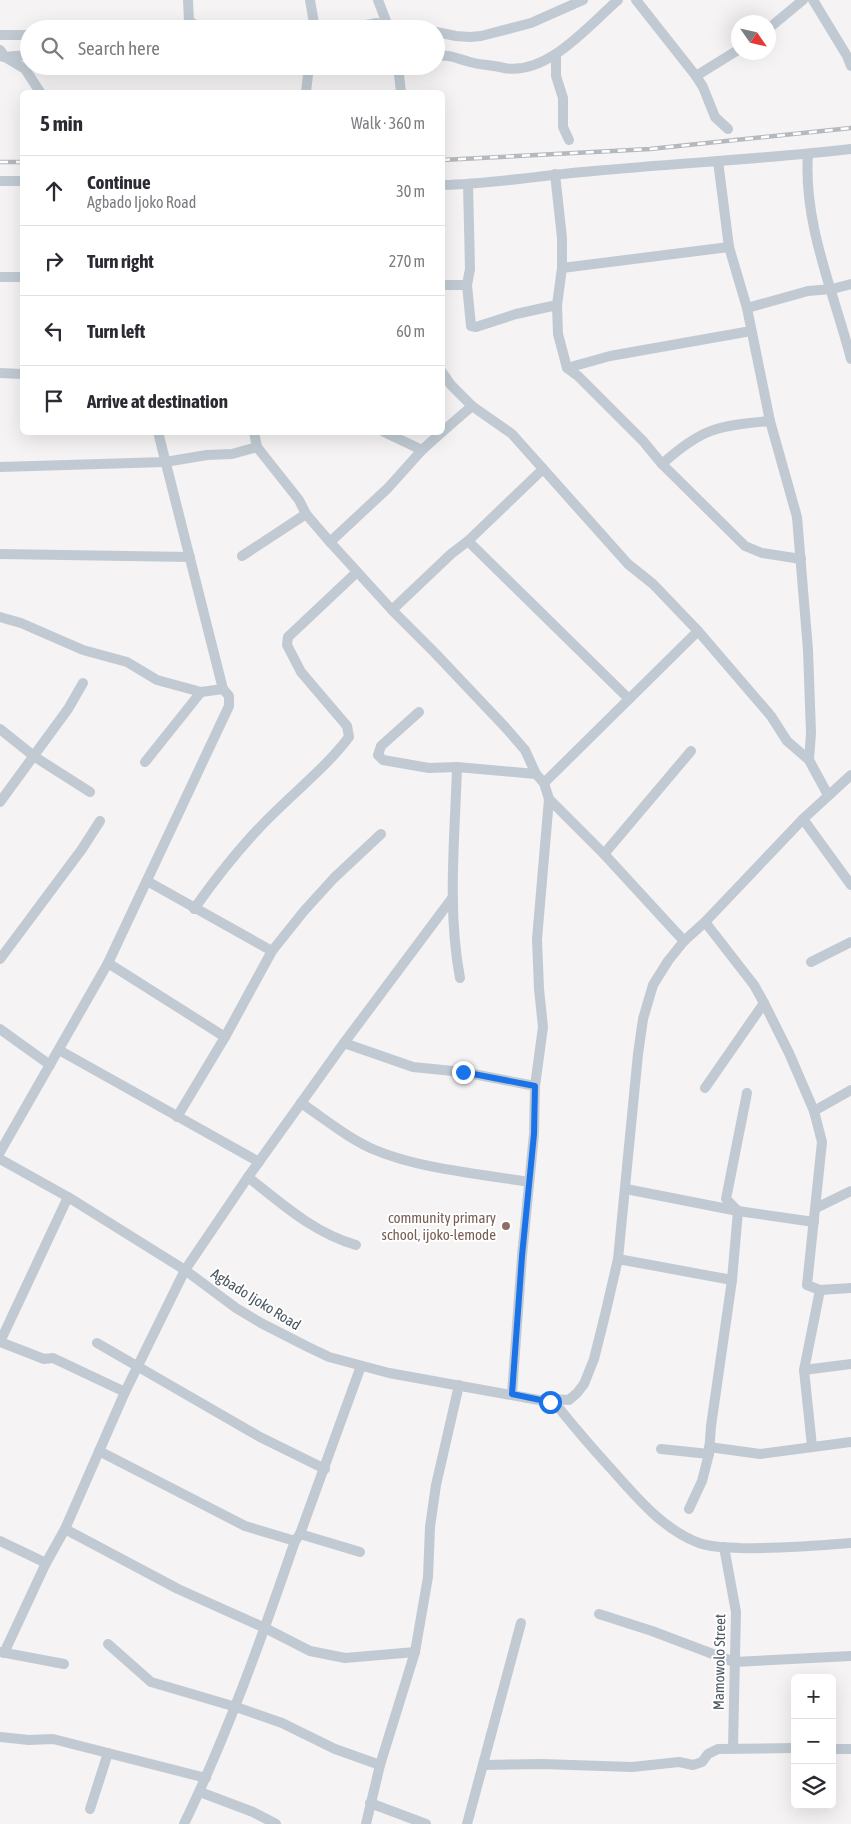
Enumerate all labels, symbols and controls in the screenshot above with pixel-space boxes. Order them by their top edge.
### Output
north arrow [731,15,776,60]
search box [20,20,445,75]
icon: search [38,34,66,62]
text: Search here [78,37,160,59]
text: 5 min [40,111,83,135]
text: Walk · 360 m [351,114,425,132]
text: Continue [87,171,151,193]
icon: ahead [40,177,68,205]
text: 30 m [396,182,425,200]
text: Agbado Ijoko Road [87,193,196,211]
icon: right [40,247,68,275]
text: Turn right [87,250,154,272]
text: 270 m [389,252,425,270]
icon: left [40,317,68,345]
text: Turn left [87,320,145,342]
text: 60 m [396,322,425,340]
icon: arrive [40,387,68,415]
text: Arrive at destination [87,390,228,412]
route end [452,1061,475,1084]
place label: community primary school, ijoko-lemode [382,1209,496,1243]
marker: community primary school, ijoko-lemode [500,1220,512,1232]
street label: Agbado Ijoko Road [208,1265,304,1333]
route start [539,1391,562,1414]
street label: Mamowolo Street [710,1614,728,1710]
map controls [791,1674,836,1809]
button: + [791,1674,836,1719]
button: − [791,1719,836,1764]
button: layers [791,1764,836,1809]

